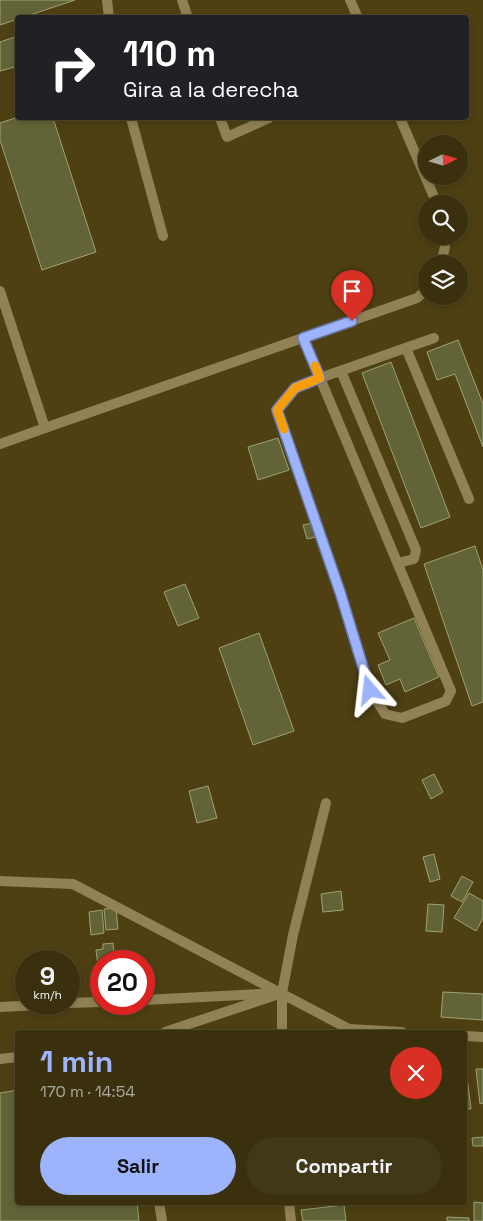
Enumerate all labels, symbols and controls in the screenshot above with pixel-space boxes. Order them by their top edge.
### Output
text: 110 m [123,32,216,76]
icon: right [40,35,105,100]
text: Gira a la derecha [123,75,299,103]
north arrow [418,135,468,185]
map controls [418,135,468,305]
button: search [418,195,468,245]
button: layers [418,255,468,305]
pin [331,270,373,321]
icon: arrive [338,277,366,305]
position arrow [343,663,395,715]
speed limit sign: 20 [90,950,155,1015]
text: 9 [40,960,55,992]
text: km/h [33,987,62,1003]
text: 1 min [40,1042,113,1081]
button: close [390,1047,442,1099]
text: 170 m · 14:54 [40,1081,135,1102]
button: Salir [40,1137,236,1195]
button: Compartir [246,1137,442,1195]

